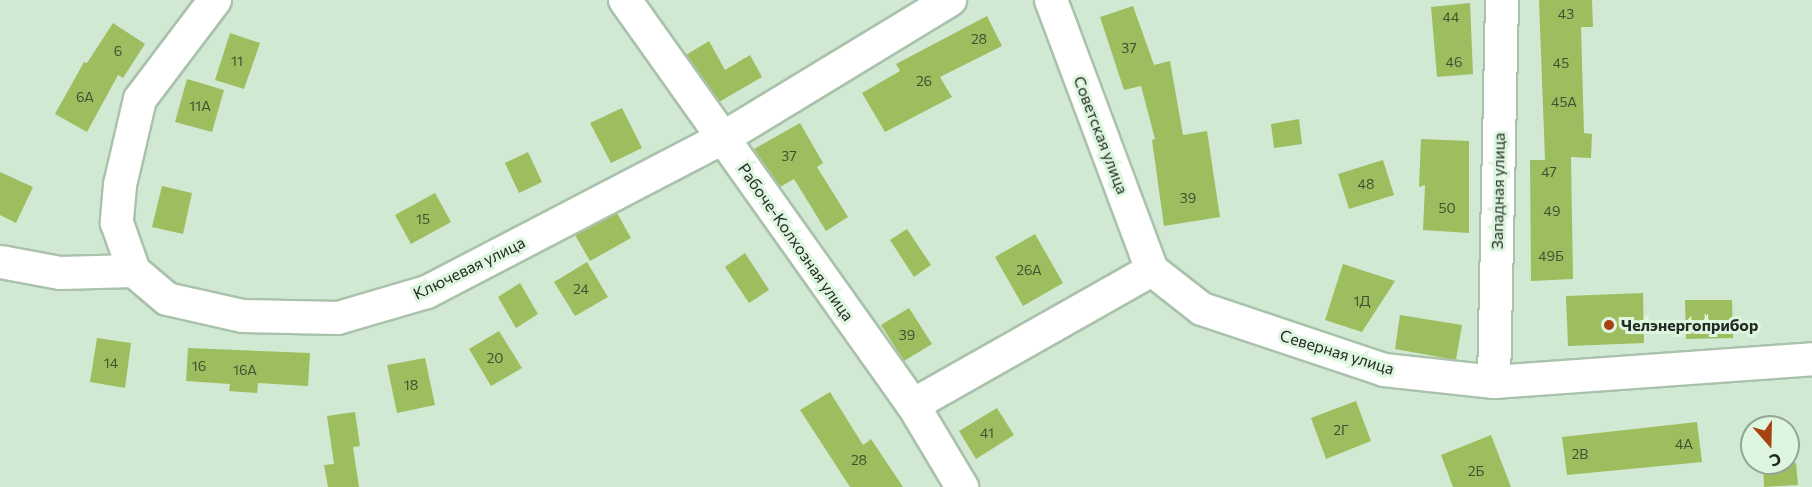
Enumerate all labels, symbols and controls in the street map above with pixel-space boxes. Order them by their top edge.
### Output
house number: 43 [1558,6,1574,22]
house number: 44 [1443,9,1459,25]
house number: 28 [971,31,987,47]
house number: 37 [1121,40,1137,56]
house number: 6 [114,43,122,59]
house number: 11 [231,53,243,69]
house number: 46 [1446,54,1462,70]
house number: 45 [1553,55,1569,71]
house number: 26 [916,73,932,89]
street label: Советская улица [1070,73,1132,197]
house number: 6А [76,89,94,105]
house number: 45А [1551,94,1577,110]
house number: 11А [189,98,211,114]
street label: Западная улица [1487,132,1509,250]
house number: 37 [781,148,797,164]
street label: Рабоче-Колхозная улица [734,159,858,325]
house number: 47 [1541,164,1557,180]
house number: 48 [1358,176,1374,192]
house number: 39 [1180,190,1196,206]
house number: 50 [1438,200,1456,216]
house number: 49 [1544,203,1560,219]
house number: 15 [416,211,430,227]
street label: Ключевая улица [410,233,528,303]
house number: 49Б [1538,248,1564,264]
house number: 26А [1016,262,1042,278]
house number: 24 [573,281,589,297]
house number: 1Д [1354,293,1370,309]
place label: Челэнергоприбор [1621,315,1758,335]
marker: Челэнергоприбор [1602,318,1616,332]
street label: Северная улица [1278,326,1396,378]
house number: 39 [899,327,915,343]
house number: 20 [487,350,503,366]
house number: 14 [104,355,118,371]
house number: 16 [192,358,206,374]
house number: 16А [233,362,257,378]
house number: 18 [404,377,418,393]
north arrow [1740,415,1800,475]
house number: 2Г [1333,422,1349,438]
house number: 41 [980,425,994,441]
house number: 4А [1675,436,1693,452]
house number: 2В [1572,446,1588,462]
text: С [1767,450,1784,471]
house number: 28 [851,452,867,468]
house number: 2Б [1468,463,1484,479]

